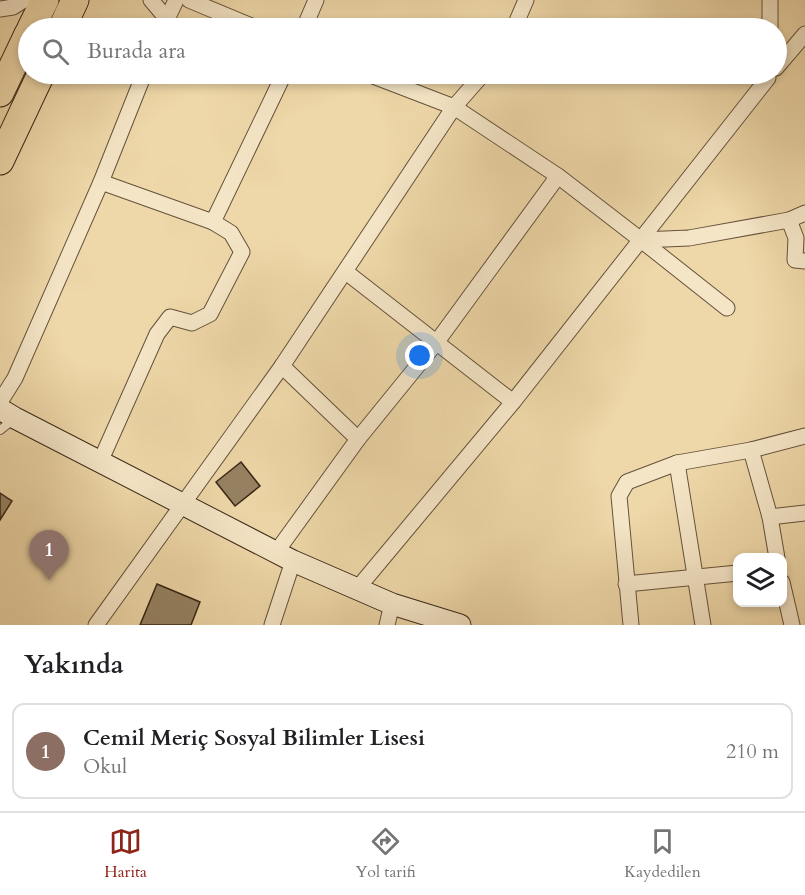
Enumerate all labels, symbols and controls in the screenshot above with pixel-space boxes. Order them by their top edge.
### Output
search box [18,18,787,84]
icon: search [39,35,72,68]
text: Burada ara [87,36,186,66]
your location [405,341,434,370]
pin: 1 [29,530,68,580]
map controls [733,553,787,607]
button: layers [733,553,787,607]
text: Yakında [24,647,124,682]
text: Cemil Meriç Sosyal Bilimler Lisesi [83,723,425,753]
text: 1 [40,738,51,765]
text: 210 m [726,738,779,765]
text: Okul [83,753,127,780]
tab: Harita [104,825,147,883]
tab: Yol tarifi [355,825,416,883]
tab: Kaydedilen [624,825,701,883]

